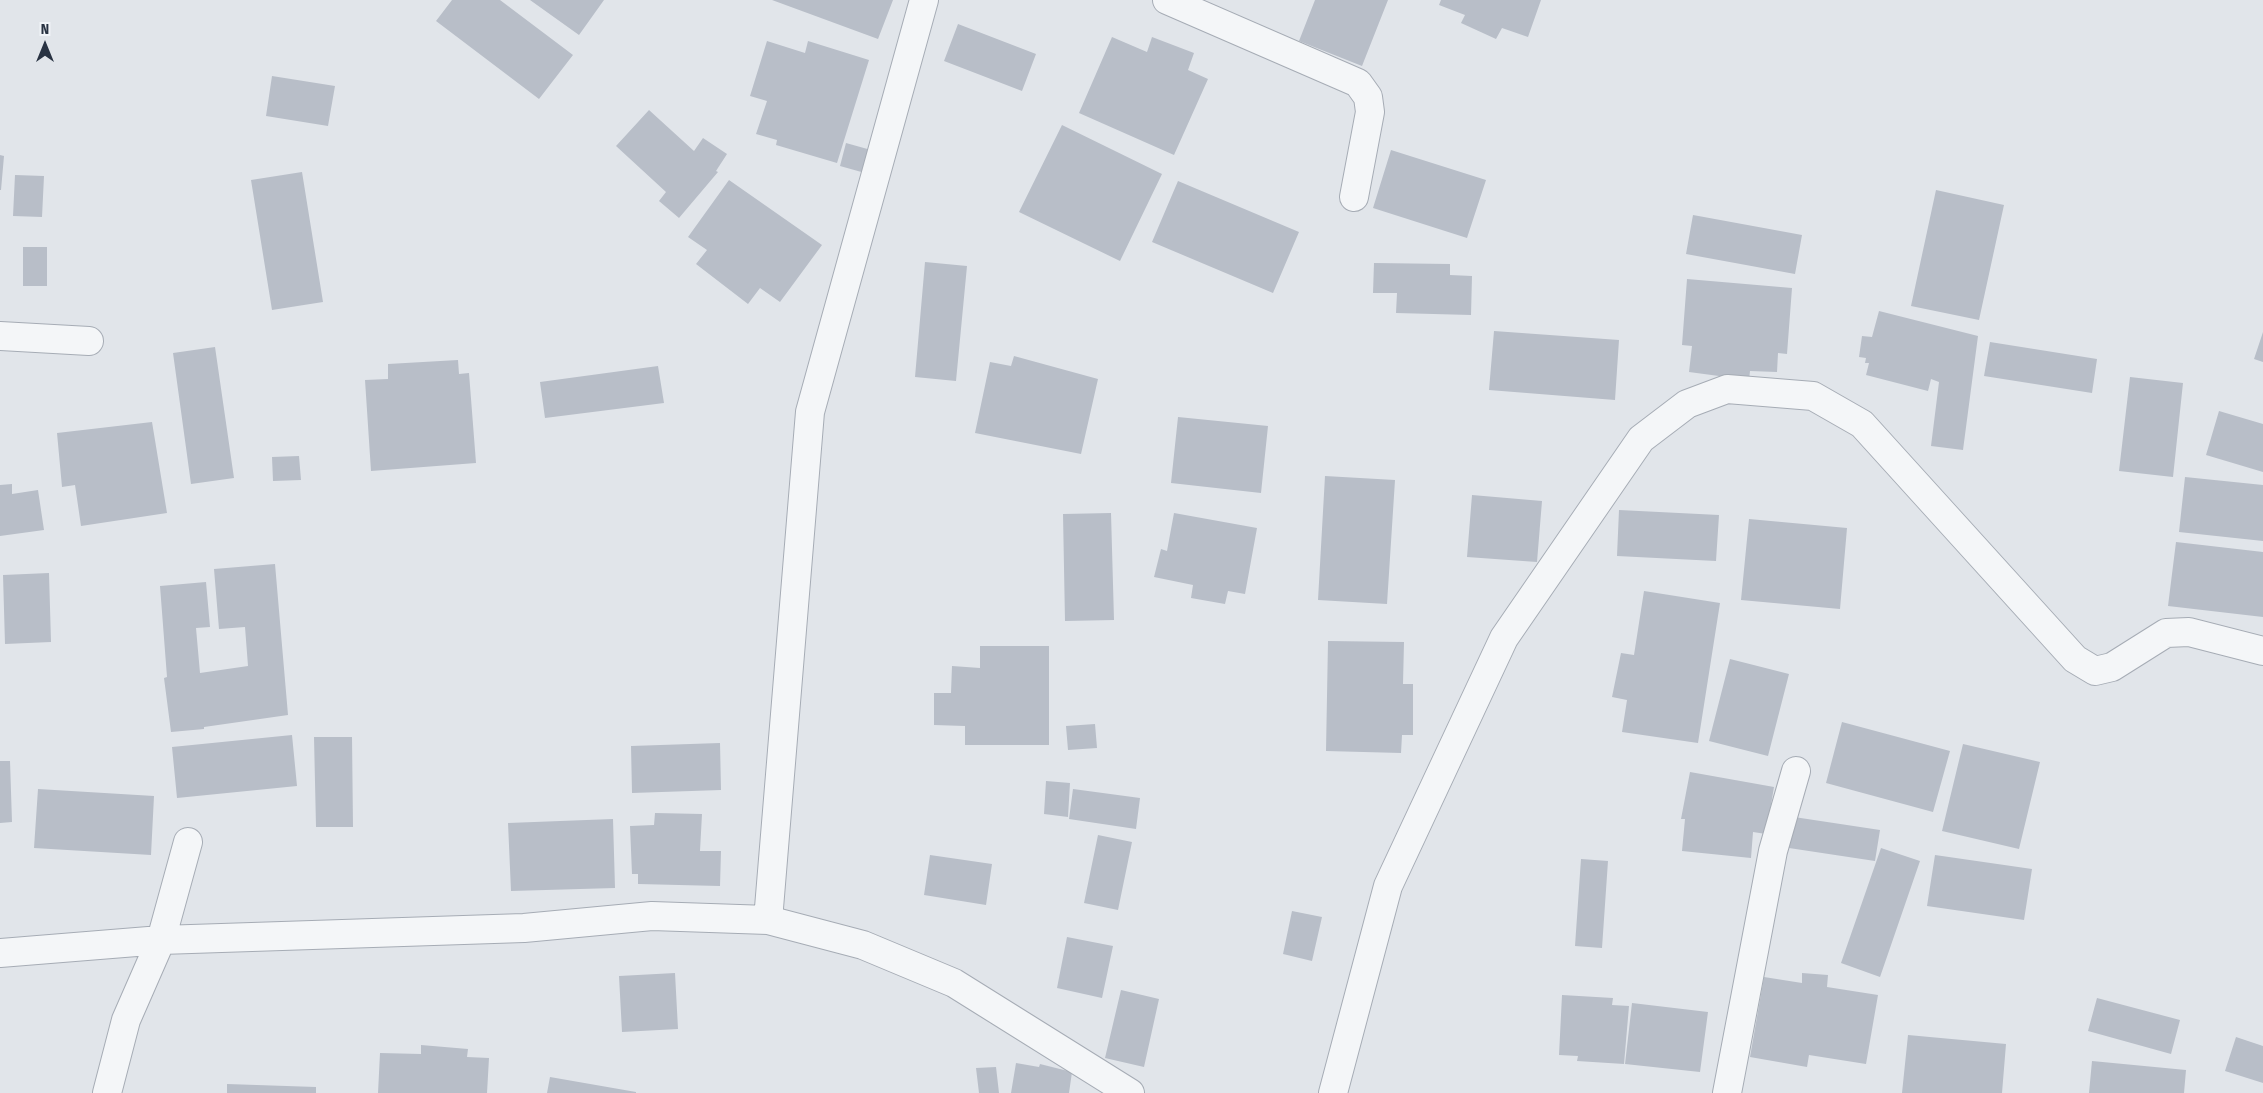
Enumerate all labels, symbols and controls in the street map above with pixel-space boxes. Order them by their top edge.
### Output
north arrow [20,20,70,70]
text: N [41,21,49,38]

